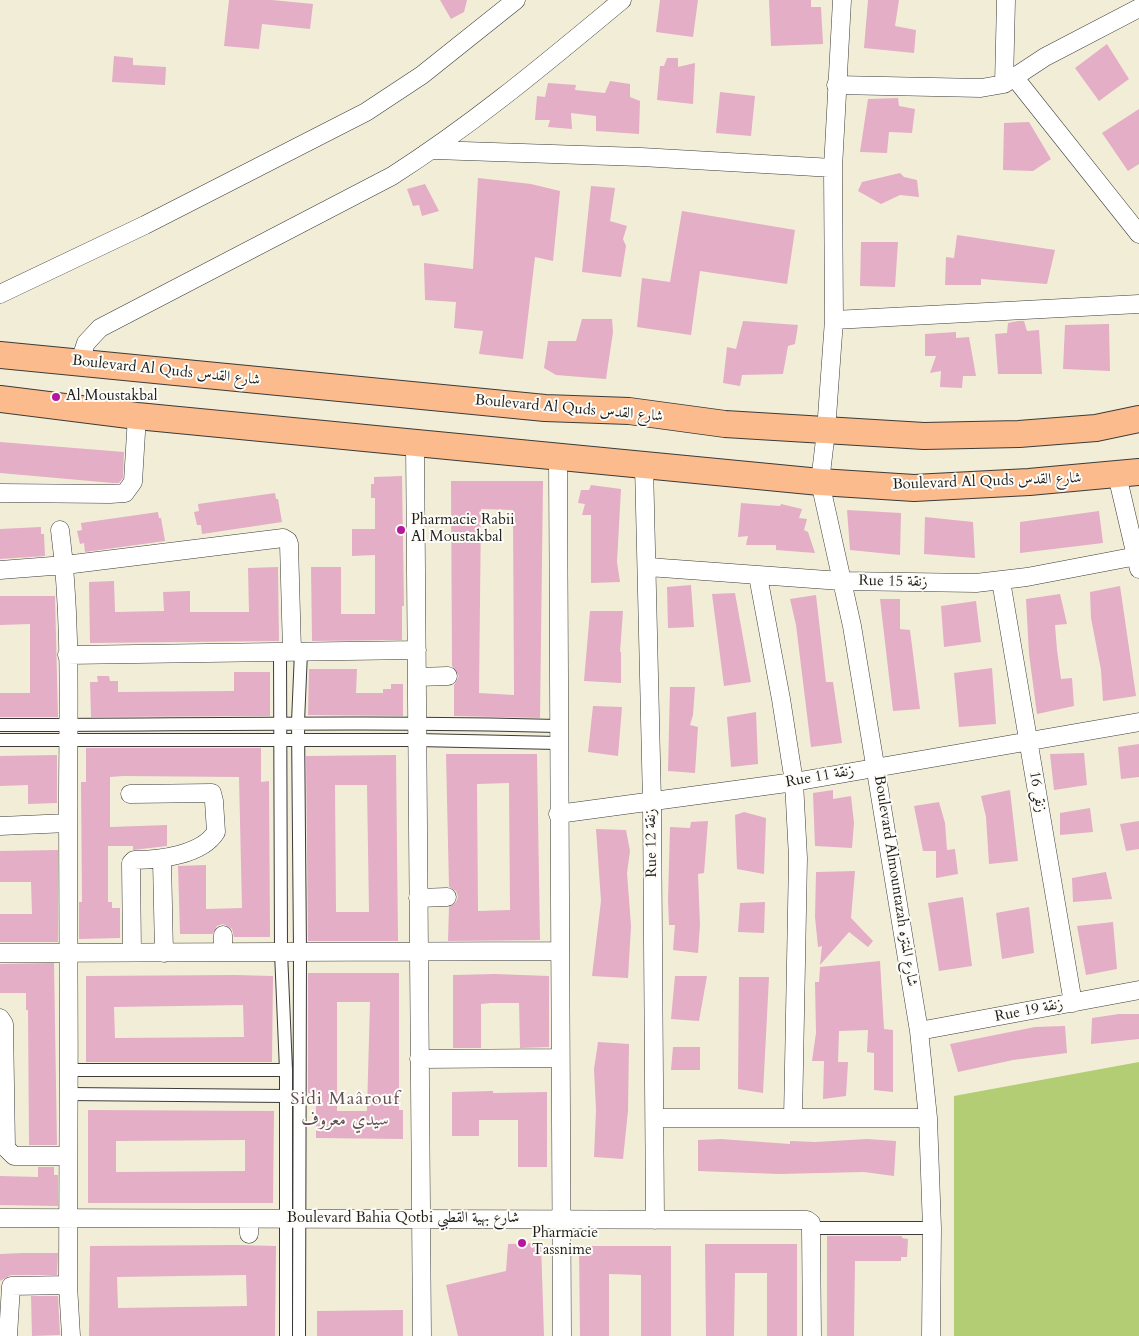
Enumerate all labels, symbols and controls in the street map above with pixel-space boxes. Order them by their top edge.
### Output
street label: Boulevard Al Quds شارع القدس [71,352,261,390]
place label: Al Moustakbal [66,388,158,406]
marker: Al Moustakbal [50,391,62,403]
street label: Boulevard Al Quds شارع القدس [474,392,664,426]
street label: Boulevard Al Quds شارع القدس [892,470,1082,494]
place label: Pharmacie Rabii Al Moustakbal [411,512,514,547]
marker: Pharmacie Rabii Al Moustakbal [395,524,407,536]
street label: Rue 15 زنقة [858,572,928,592]
street label: Rue 11 زنقة [784,762,856,792]
street label: زنقى 16 [1025,770,1049,814]
street label: Boulevard Almountazah شارع المنتزه [869,774,921,988]
street label: Rue 12 زنقة [642,808,662,878]
street label: Rue 19 زنقة [993,996,1065,1026]
district label: Sidi Maârouf سيدي معروف [289,1089,401,1132]
street label: Boulevard Bahia Qotbi شارع بهية القطبي [287,1210,519,1228]
place label: Pharmacie Tassnime [532,1225,598,1260]
marker: Pharmacie Tassnime [516,1237,528,1249]

